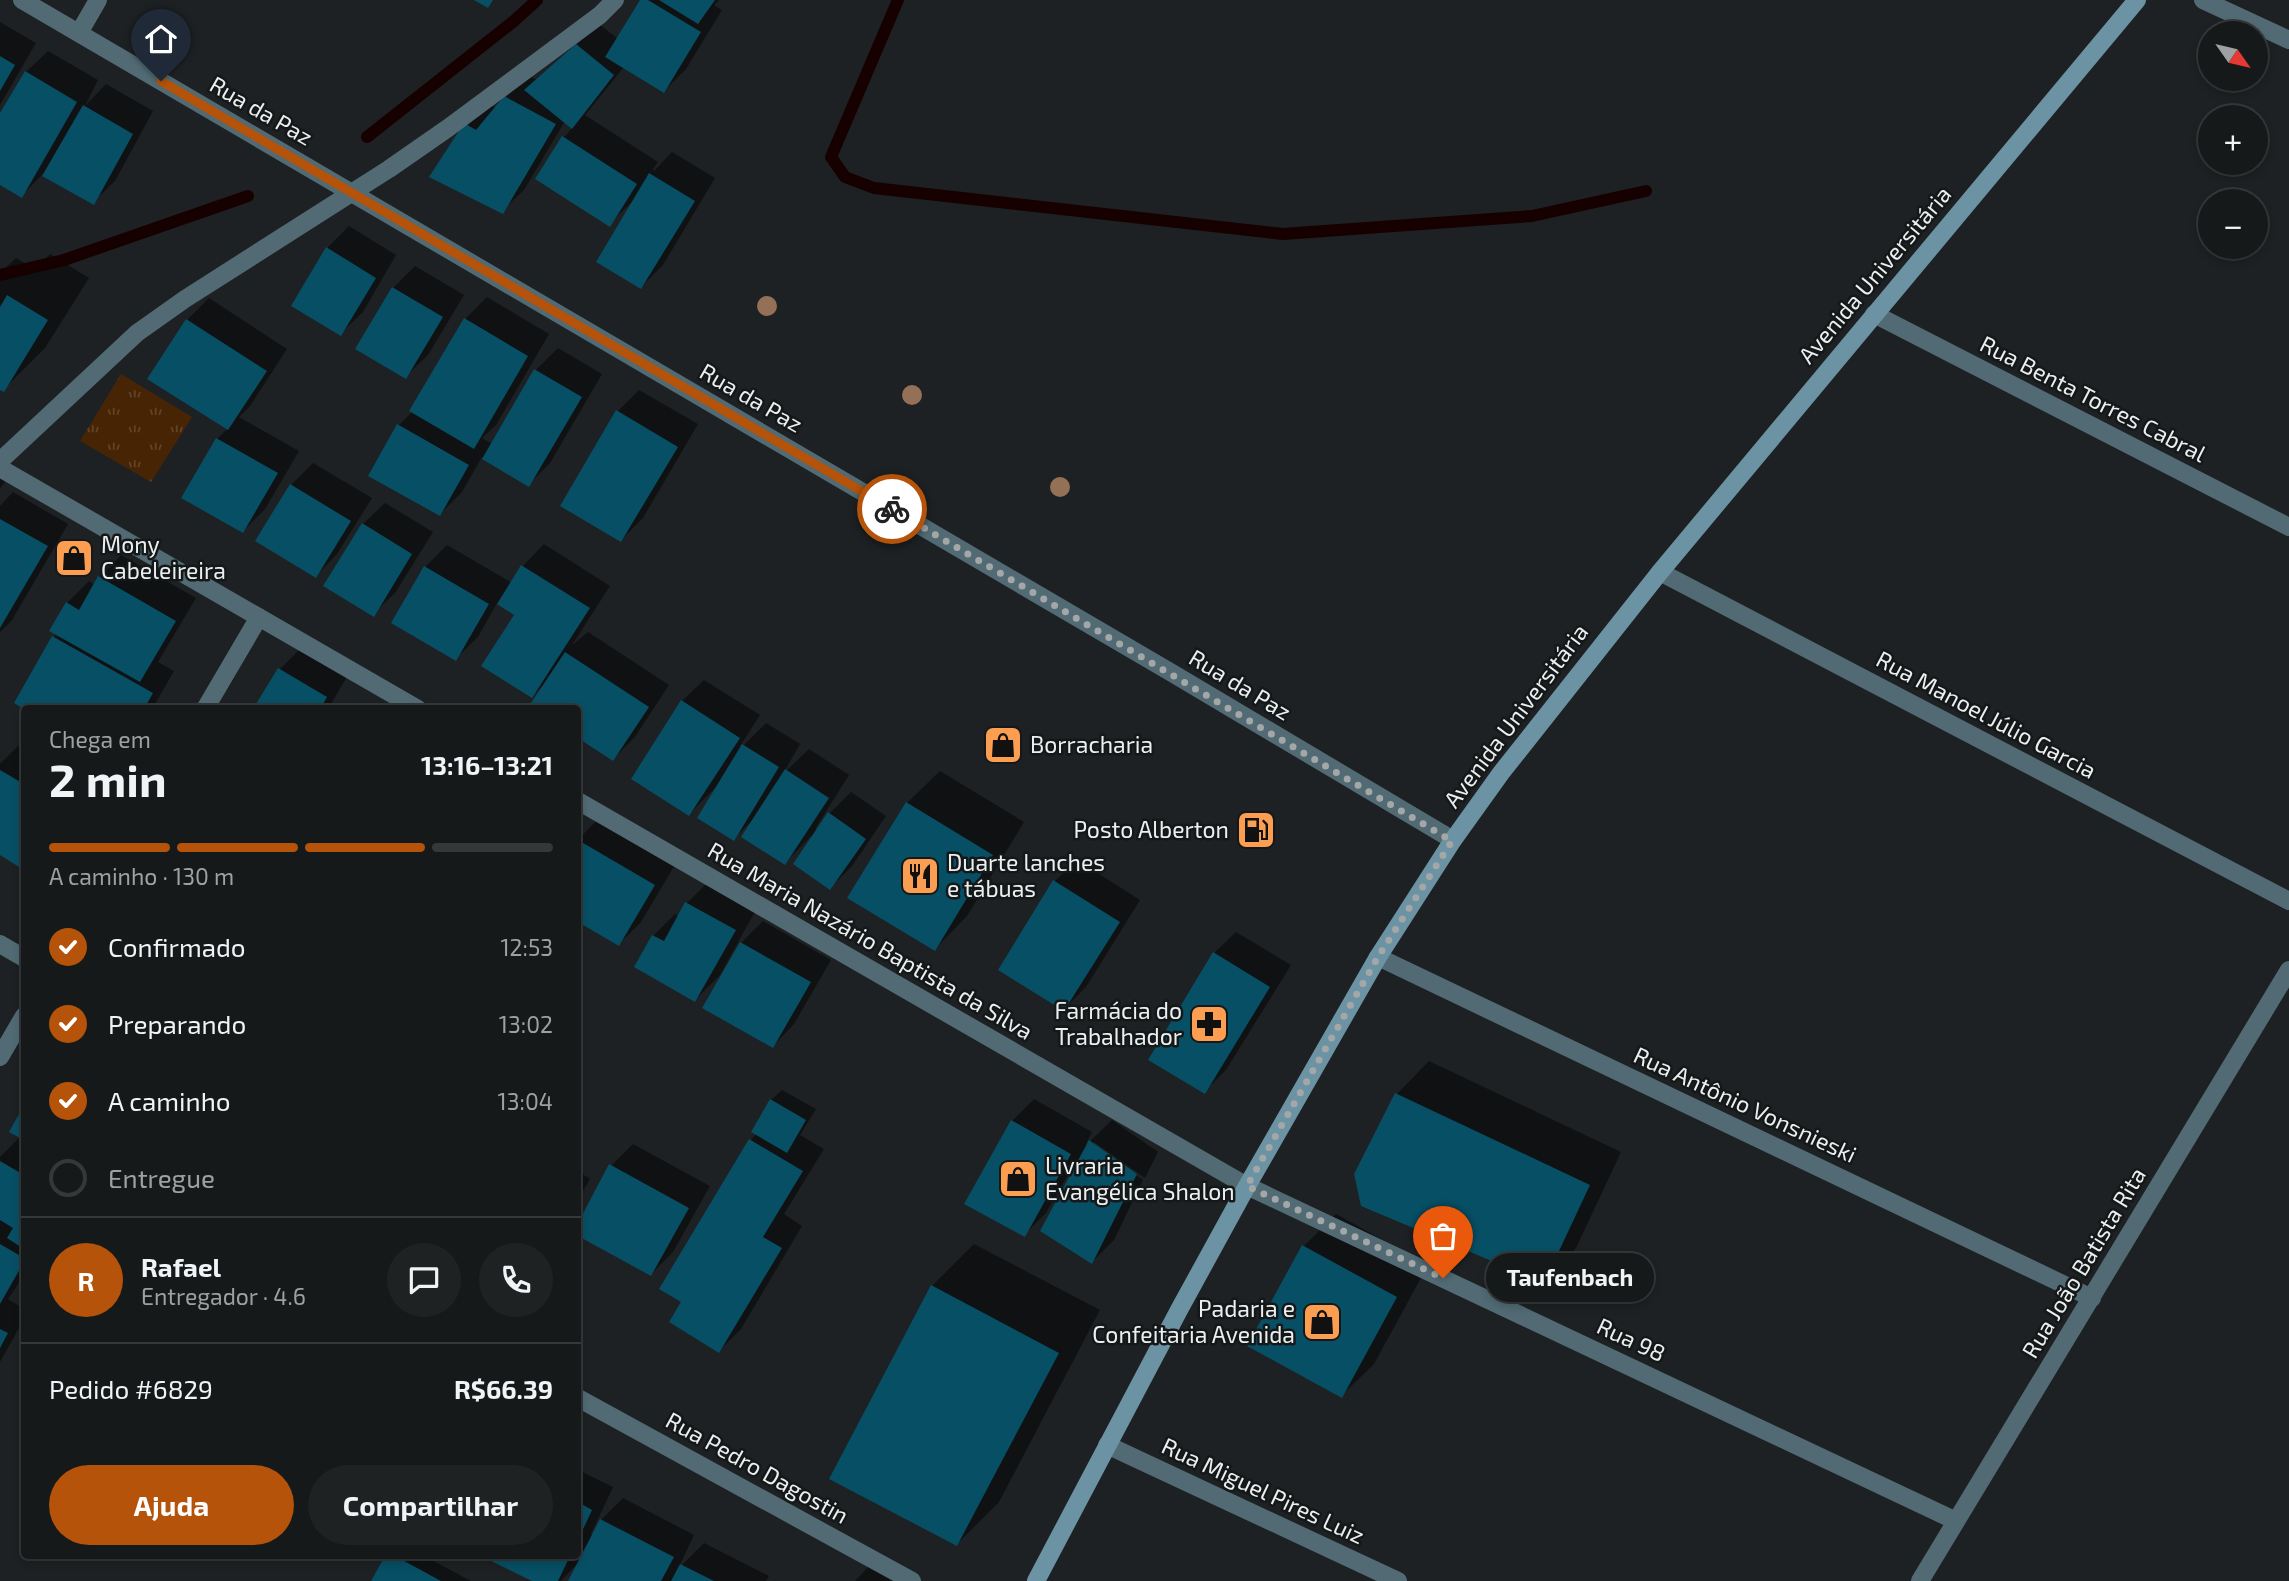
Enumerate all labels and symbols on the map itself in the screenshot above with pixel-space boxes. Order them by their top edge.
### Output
pin [131,9,191,81]
north arrow [2198,21,2268,91]
street label: Rua da Paz [205,70,318,151]
street label: Avenida Universitária [1792,180,1957,369]
street label: Rua Benta Torres Cabral [1976,329,2211,467]
street label: Rua da Paz [695,357,808,438]
courier [857,474,927,544]
place label: Mony Cabeleireira [101,530,226,584]
shop icon: Mony Cabeleireira [53,537,95,579]
street label: Avenida Universitária [1437,618,1593,813]
street label: Rua da Paz [1185,643,1297,725]
street label: Rua Manoel Júlio Garcia [1872,644,2101,784]
shop icon: Borracharia [982,724,1024,766]
place label: Borracharia [1030,730,1153,758]
fuel station icon: Posto Alberton [1235,809,1277,851]
place label: Posto Alberton [1073,815,1229,843]
street label: Rua Maria Nazário Baptista da Silva [703,835,1038,1045]
place label: Duarte lanches e tábuas [947,848,1105,902]
restaurant icon: Duarte lanches e tábuas [899,855,941,897]
place label: Farmácia do Trabalhador [1055,996,1182,1050]
pharmacy icon: Farmácia do Trabalhador [1188,1003,1230,1045]
street label: Rua Antônio Vonsnieski [1630,1040,1861,1168]
place label: Livraria Evangélica Shalon [1045,1151,1235,1205]
shop icon: Livraria Evangélica Shalon [997,1158,1039,1200]
street label: Rua João Batista Rita [2015,1162,2151,1363]
pin [1413,1206,1473,1278]
callout: Taufenbach [1485,1254,1653,1302]
place label: Padaria e Confeitaria Avenida [1092,1294,1295,1348]
shop icon: Padaria e Confeitaria Avenida [1301,1301,1343,1343]
street label: Rua 98 [1593,1311,1670,1367]
street label: Rua Pedro Dagostin [661,1405,854,1529]
street label: Rua Miguel Pires Luiz [1158,1431,1369,1549]

